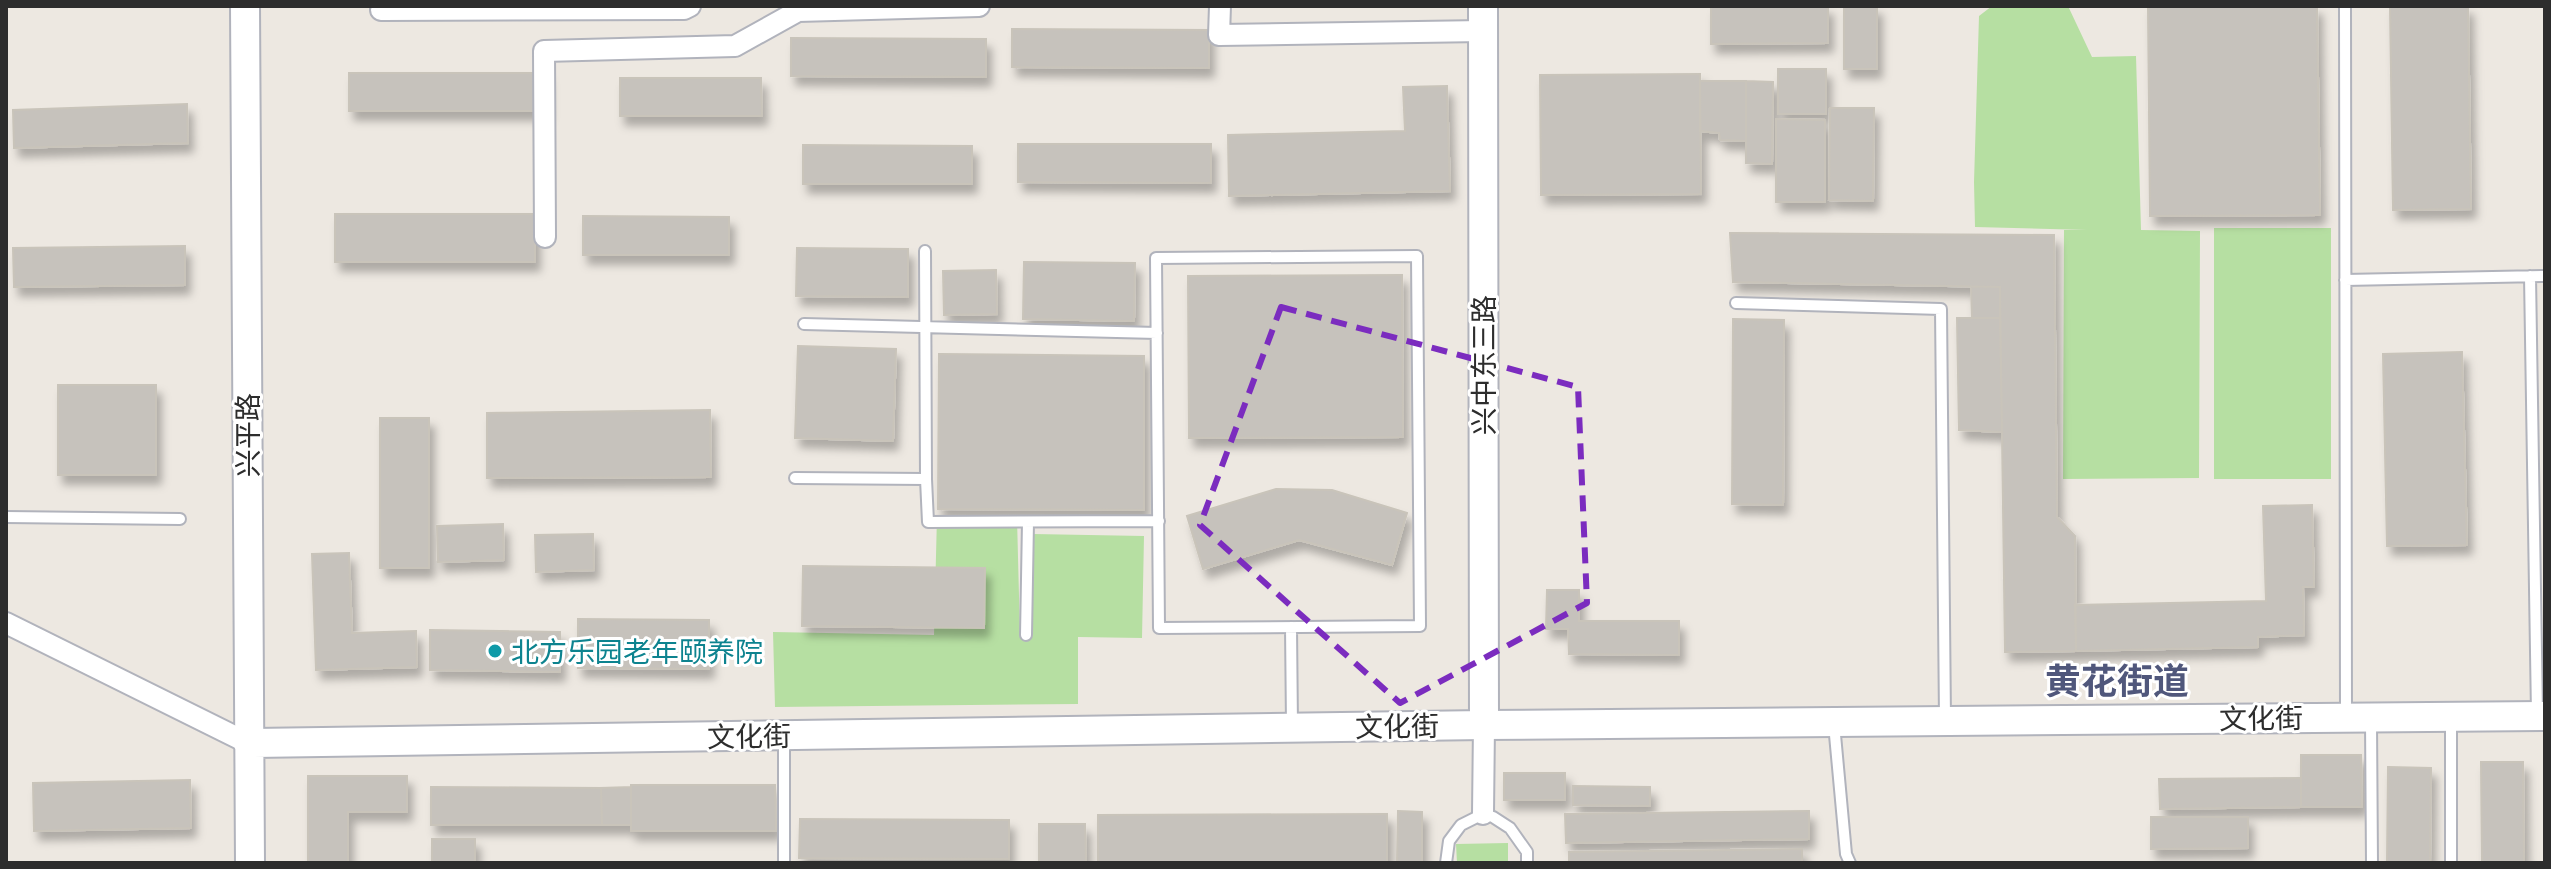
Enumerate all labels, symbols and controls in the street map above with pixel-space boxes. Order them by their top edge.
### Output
street label: 兴中东三路 [1465,295,1502,435]
street label: 兴平路 [229,393,266,477]
place label: 北方乐园老年颐养院 [511,633,763,670]
marker: 北方乐园老年颐养院 [486,642,504,660]
district label: 黄花街道 [2045,657,2189,704]
street label: 文化街 [2219,699,2303,737]
street label: 文化街 [1355,707,1439,745]
street label: 文化街 [707,717,791,755]

